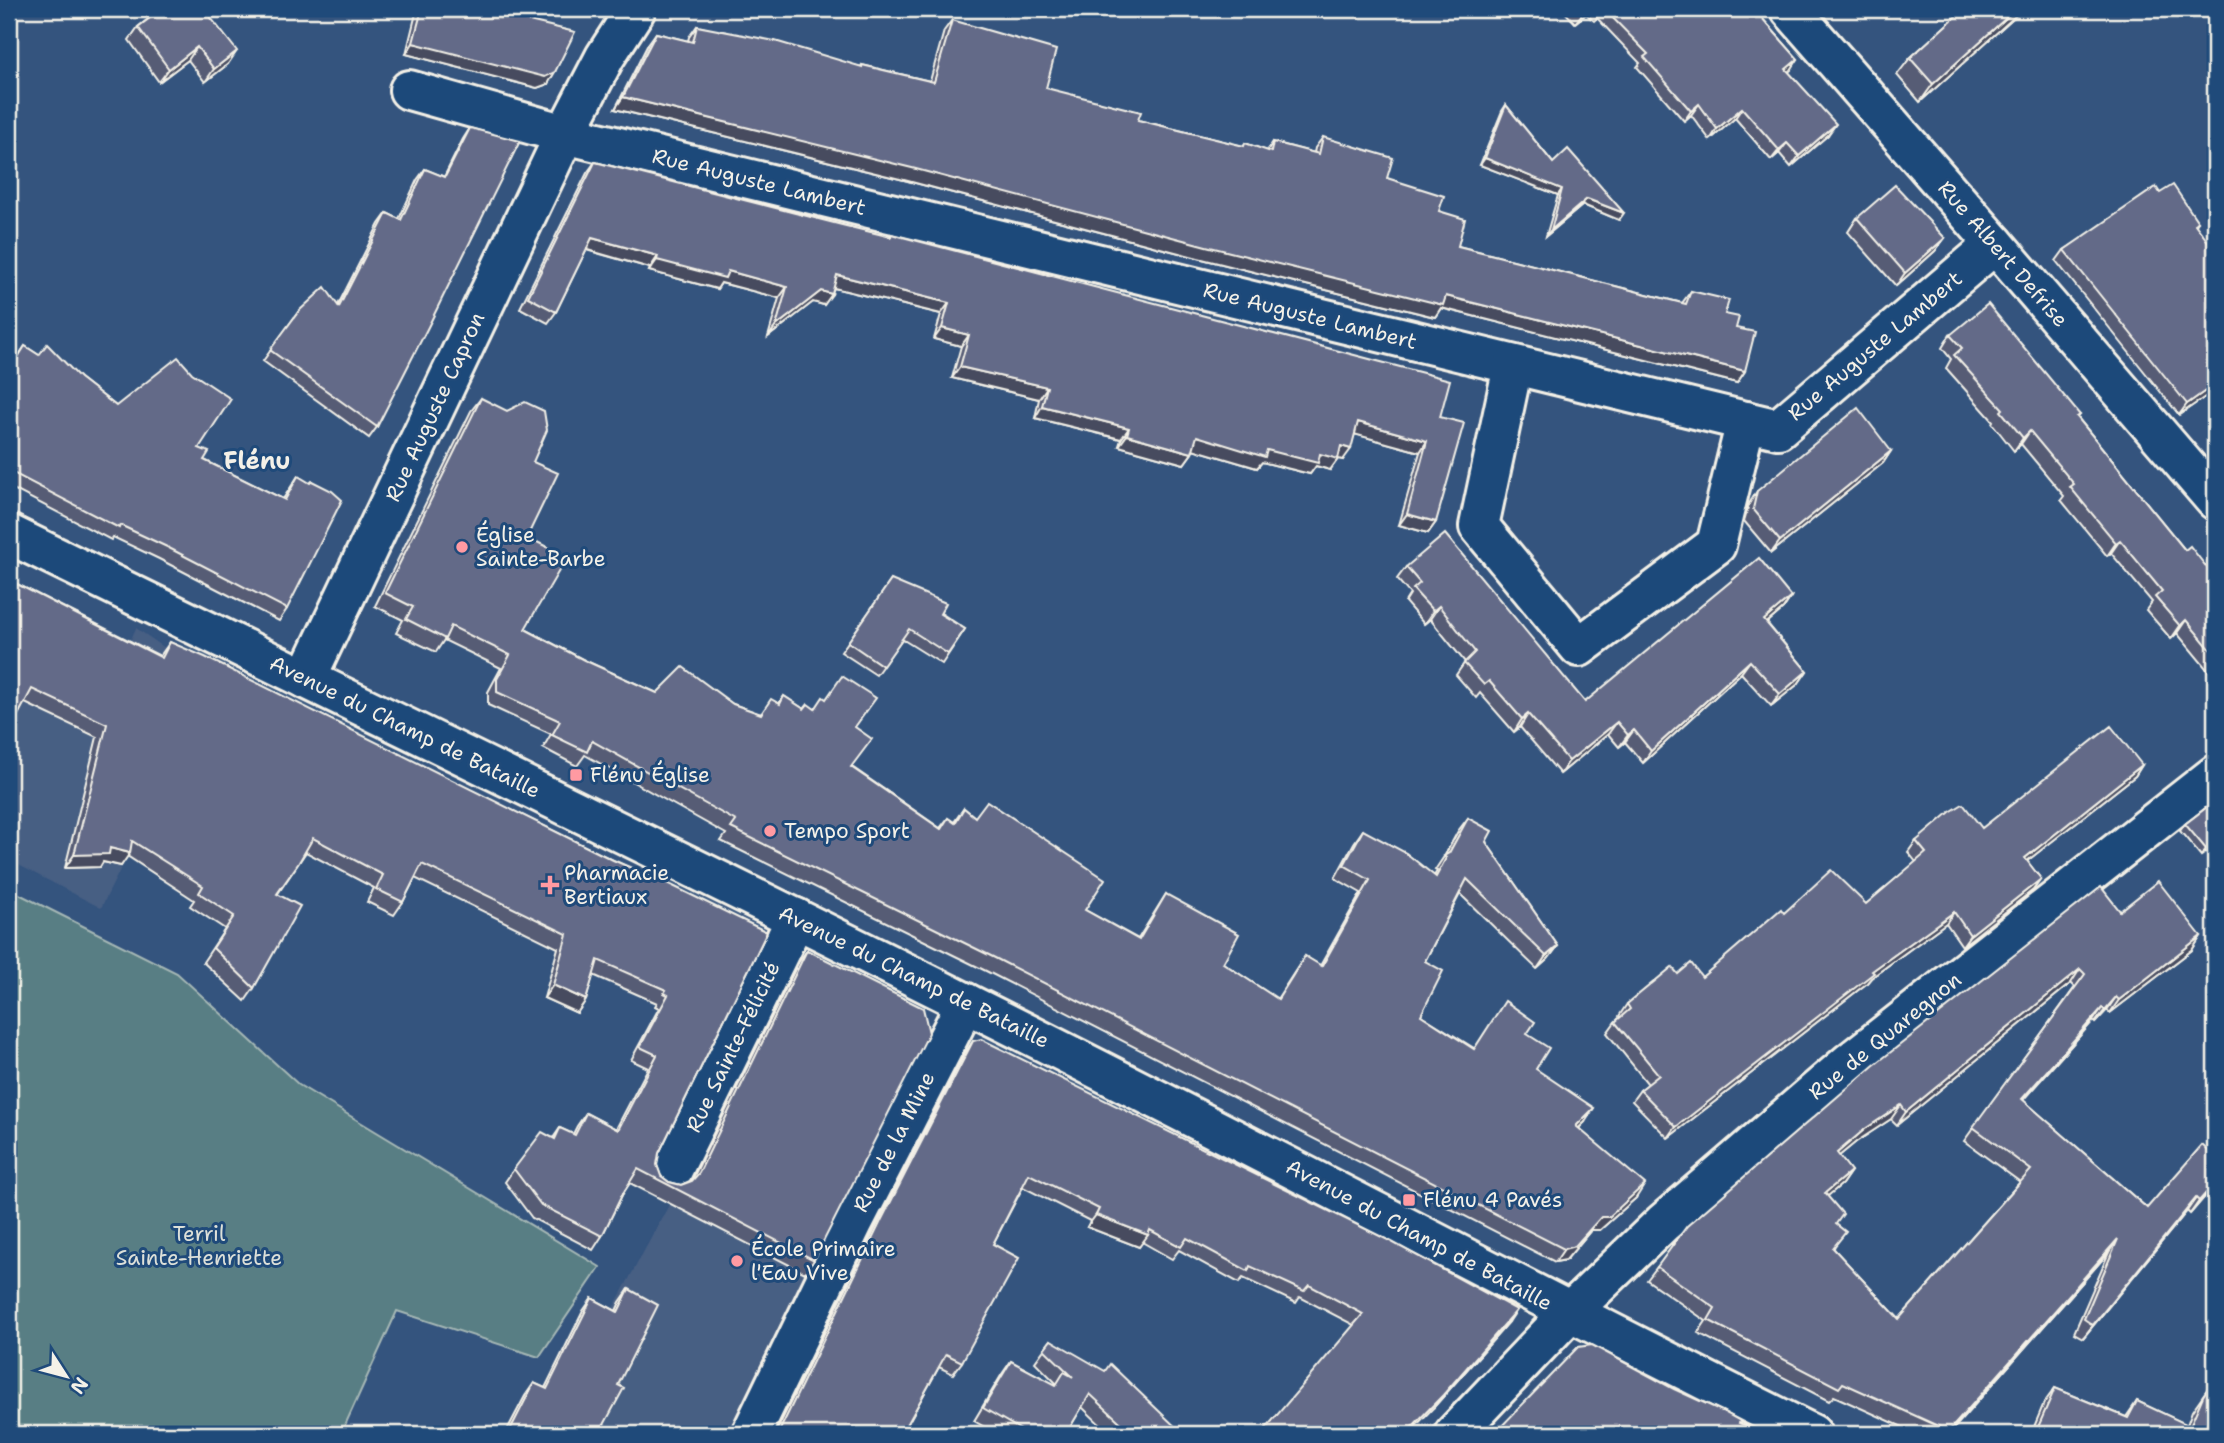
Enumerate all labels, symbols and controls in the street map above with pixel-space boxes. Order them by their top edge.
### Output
street label: Rue Auguste Lambert [649,142,869,222]
street label: Rue Albert Defrise [1932,175,2074,333]
street label: Rue Auguste Lambert [1782,265,1968,427]
street label: Rue Auguste Lambert [1200,276,1420,356]
street label: Rue Auguste Capron [379,308,491,506]
district label: Flénu [224,445,290,477]
place label: Église Sainte-Barbe [476,520,606,573]
marker: Église Sainte-Barbe [454,539,470,555]
street label: Avenue du Champ de Bataille [265,649,545,805]
place label: Flénu Église [590,760,710,789]
marker: Flénu Église [568,767,584,783]
place label: Tempo Sport [784,817,910,845]
marker: Tempo Sport [762,823,778,839]
place label: Pharmacie Bertiaux [564,859,669,911]
marker: Pharmacie Bertiaux [542,877,558,893]
street label: Avenue du Champ de Bataille [774,899,1054,1055]
street label: Rue Sainte-Félicité [679,957,787,1137]
street label: Rue de Quaregnon [1803,966,1967,1106]
street label: Rue de la Mine [847,1067,941,1217]
street label: Avenue du Champ de Bataille [1281,1153,1557,1317]
place label: Flénu 4 Pavés [1423,1186,1562,1214]
marker: Flénu 4 Pavés [1401,1192,1417,1208]
park label: Terril Sainte-Henriette [116,1220,282,1272]
place label: École Primaire l'Eau Vive [751,1234,896,1287]
marker: École Primaire l'Eau Vive [729,1253,745,1269]
north arrow [32,1342,102,1412]
text: N [65,1372,94,1399]

